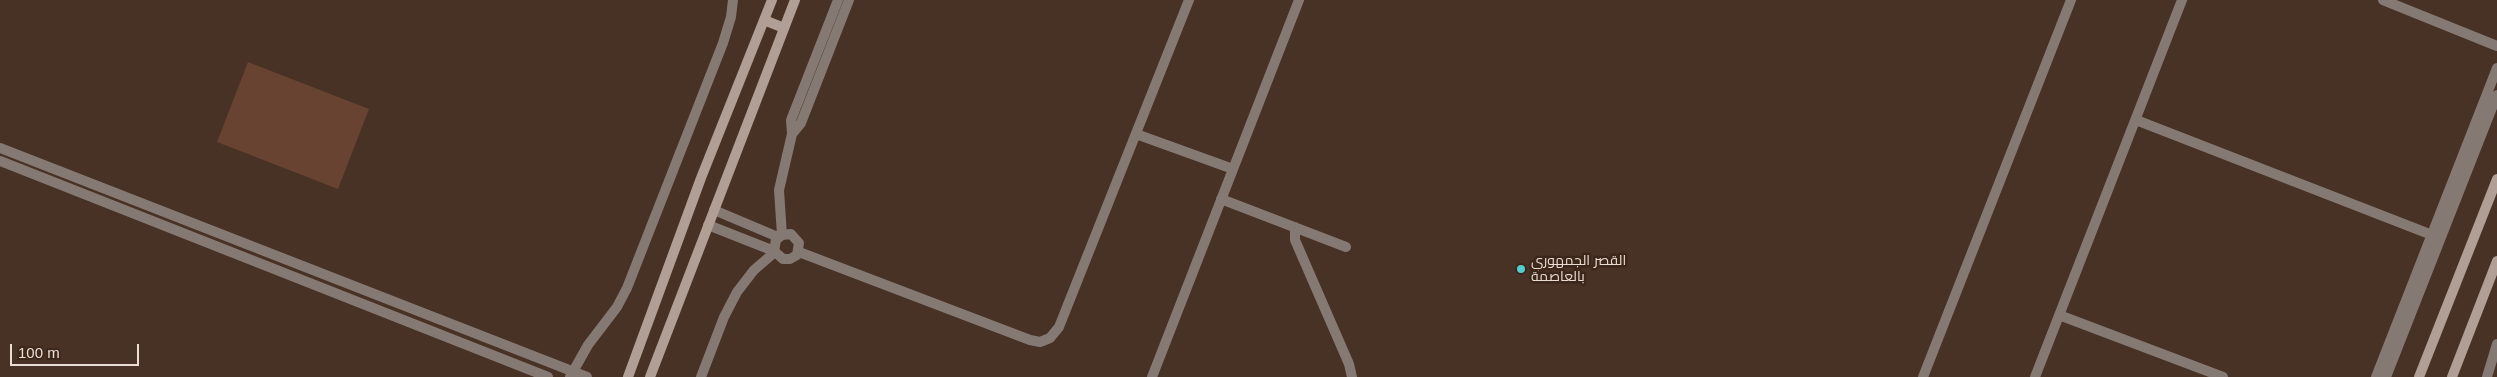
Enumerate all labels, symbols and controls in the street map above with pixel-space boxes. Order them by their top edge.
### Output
place label: القصر الجمهوري بالعاصمة [1531,253,1626,286]
marker: القصر الجمهوري بالعاصمة [1515,263,1527,275]
scale bar [12,334,141,366]
text: 100 m [18,344,60,361]

